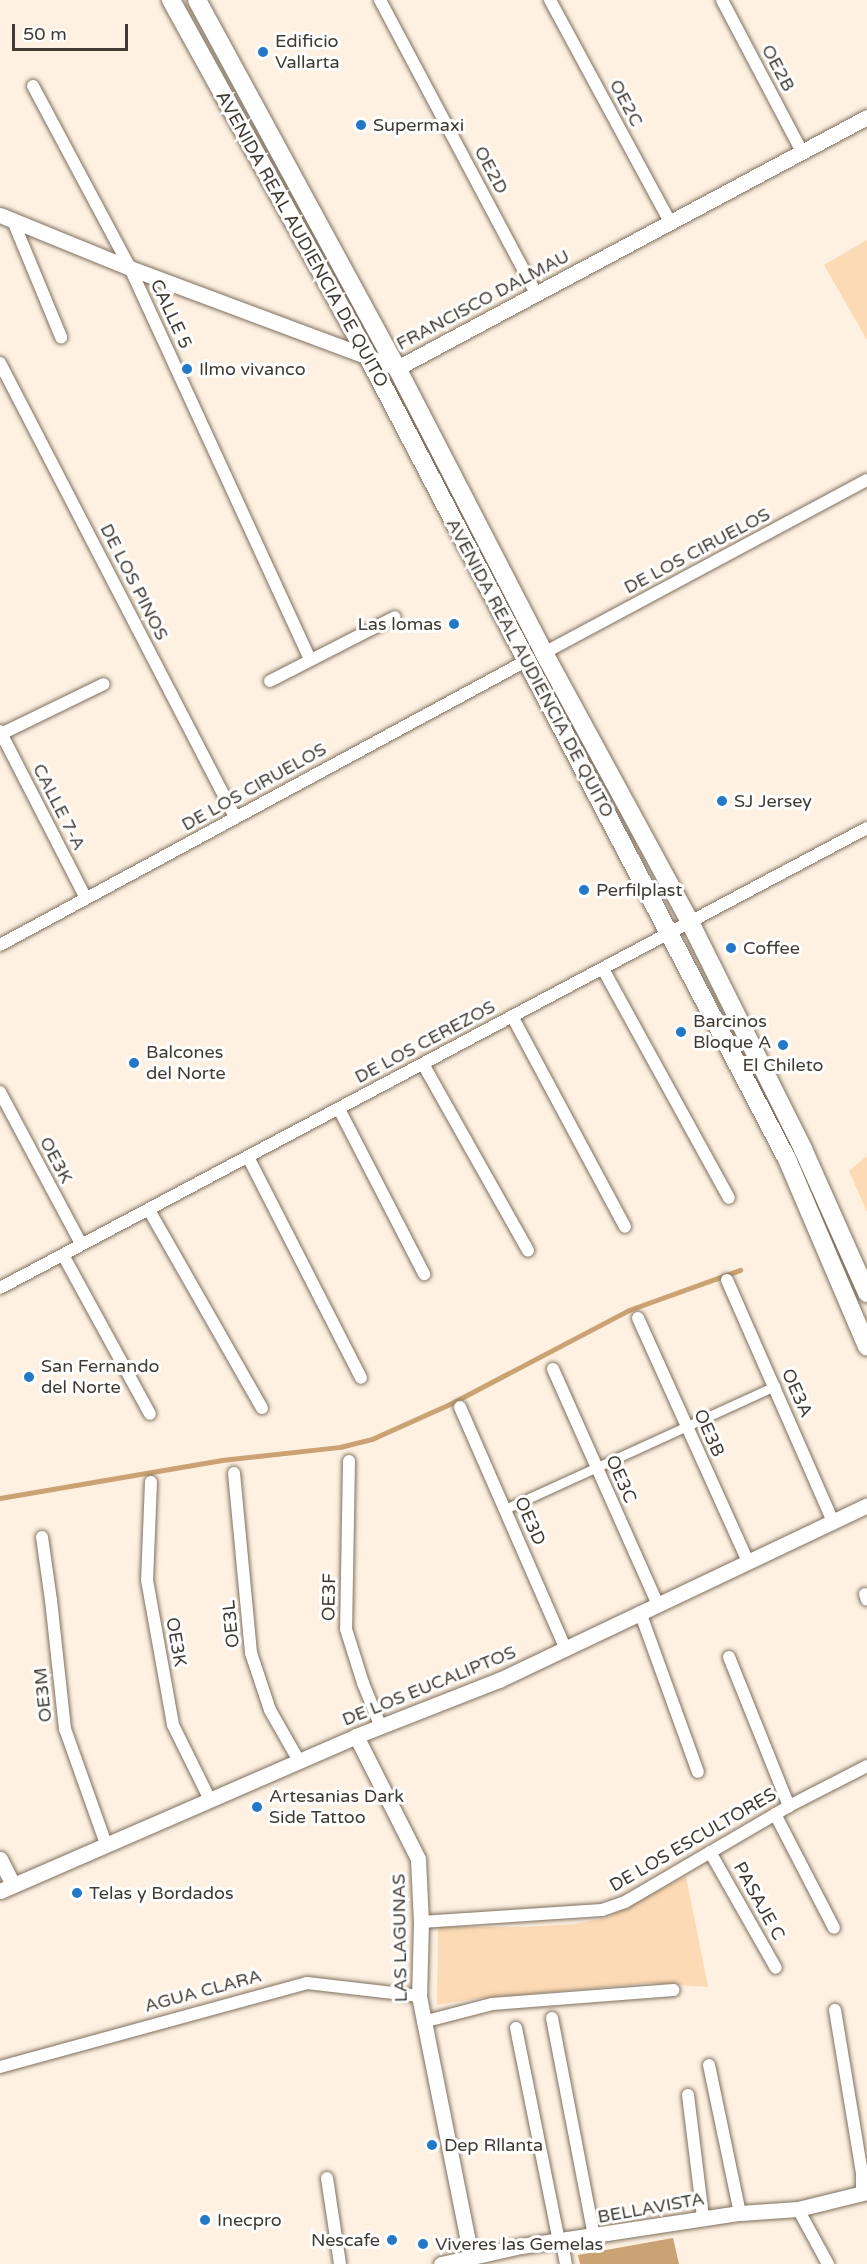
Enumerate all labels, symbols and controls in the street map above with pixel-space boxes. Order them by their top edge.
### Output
scale bar [15,12,130,50]
text: 50 m [23,23,67,45]
place label: Edificio Vallarta [275,31,340,74]
street label: OE2B [757,41,799,95]
marker: Edificio Vallarta [256,45,270,59]
street label: OE2C [605,76,647,130]
street label: AVENIDA REAL AUDIENCIA DE QUITO [211,87,393,391]
place label: Supermaxi [373,114,464,136]
marker: Supermaxi [354,118,368,132]
street label: OE2D [470,142,512,198]
street label: FRANCISCO DALMAU [393,245,573,355]
street label: CALLE 5 [146,276,196,352]
place label: Ilmo vivanco [199,358,306,380]
marker: Ilmo vivanco [180,362,194,376]
street label: DE LOS CIRUELOS [620,503,774,599]
street label: AVENIDA REAL AUDIENCIA DE QUITO [442,515,618,821]
street label: DE LOS PINOS [95,520,173,644]
place label: Las lomas [357,613,442,635]
marker: Las lomas [447,617,461,631]
street label: DE LOS CIRUELOS [178,738,330,836]
street label: CALLE 7-A [28,760,90,854]
place label: SJ Jersey [734,790,812,812]
marker: SJ Jersey [715,794,729,808]
place label: Perfilplast [596,879,682,901]
marker: Perfilplast [577,883,591,897]
place label: Coffee [743,937,800,959]
marker: Coffee [724,941,738,955]
street label: DE LOS CEREZOS [351,996,499,1088]
place label: Barcinos Bloque A [693,1011,771,1054]
marker: Barcinos Bloque A [674,1025,688,1039]
marker: El Chileto [776,1038,790,1052]
place label: Balcones del Norte [146,1042,226,1084]
place label: El Chileto [743,1054,823,1076]
marker: Balcones del Norte [127,1056,141,1070]
street label: OE3K [35,1133,77,1187]
place label: San Fernando del Norte [41,1356,159,1398]
street label: OE3A [777,1365,817,1421]
marker: San Fernando del Norte [22,1370,36,1384]
street label: OE3B [689,1406,729,1460]
street label: OE3C [601,1452,641,1506]
street label: OE3D [510,1493,550,1549]
street label: OE3F [318,1573,340,1621]
street label: OE3L [218,1599,244,1649]
street label: OE3K [161,1616,191,1668]
street label: DE LOS EUCALIPTOS [339,1641,519,1731]
street label: OE3M [29,1667,57,1723]
street label: DE LOS ESCULTORES [606,1783,780,1897]
place label: Artesanias Dark Side Tattoo [269,1786,404,1828]
marker: Artesanias Dark Side Tattoo [250,1800,264,1814]
street label: PASAJE C [729,1858,789,1944]
street label: LAS LAGUNAS [388,1874,412,2002]
place label: Telas y Bordados [89,1882,234,1904]
marker: Telas y Bordados [70,1886,84,1900]
street label: AGUA CLARA [142,1965,264,2017]
place label: Dep Rllanta [444,2134,543,2156]
marker: Dep Rllanta [425,2138,439,2152]
street label: BELLAVISTA [596,2188,706,2228]
place label: Inecpro [217,2209,282,2231]
marker: Inecpro [198,2213,212,2227]
place label: Nescafe [311,2229,380,2251]
marker: Nescafe [385,2233,399,2247]
place label: Viveres las Gemelas [435,2233,603,2255]
marker: Viveres las Gemelas [416,2237,430,2251]

